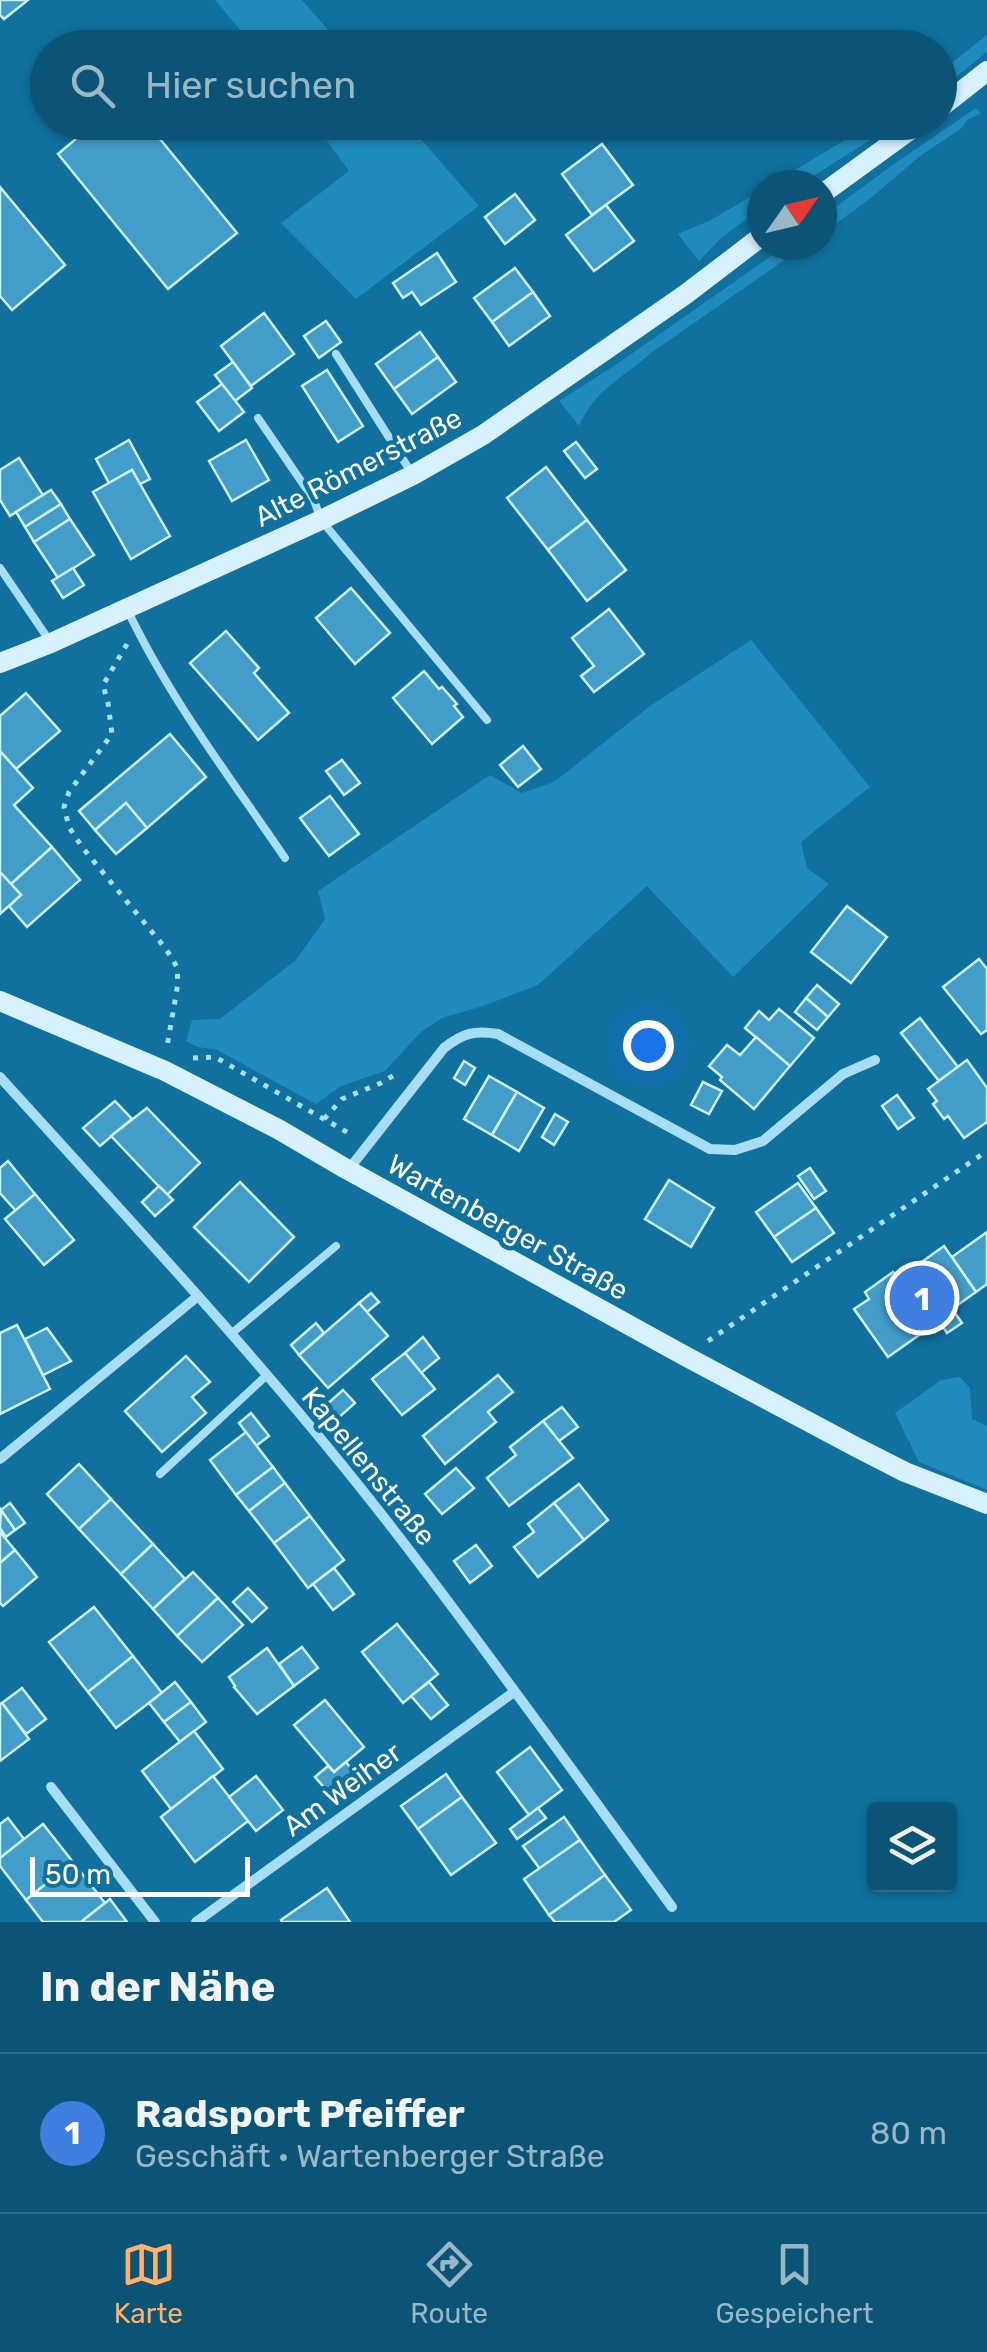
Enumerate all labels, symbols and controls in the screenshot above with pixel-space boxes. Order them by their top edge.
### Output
search box [30,30,957,140]
icon: search [65,58,120,113]
text: Hier suchen [145,62,356,108]
north arrow [747,170,837,260]
street label: Alte Römerstraße [249,401,467,534]
your location [623,1020,674,1071]
street label: Wartenberger Straße [382,1148,634,1307]
pin: 1 [890,1260,954,1336]
street label: Kapellenstraße [295,1381,442,1552]
street label: Am Weiher [277,1735,408,1843]
map controls [867,1802,957,1892]
button: layers [867,1802,957,1892]
scale bar [30,1852,250,1896]
text: 50 m [45,1858,111,1891]
text: In der Nähe [40,1962,275,2012]
text: Radsport Pfeiffer [135,2091,465,2137]
text: 1 [65,2114,80,2152]
text: 80 m [870,2114,947,2152]
text: Geschäft · Wartenberger Straße [135,2137,605,2175]
tab: Karte [114,2237,183,2330]
tab: Route [410,2237,488,2330]
tab: Gespeichert [715,2237,873,2330]

